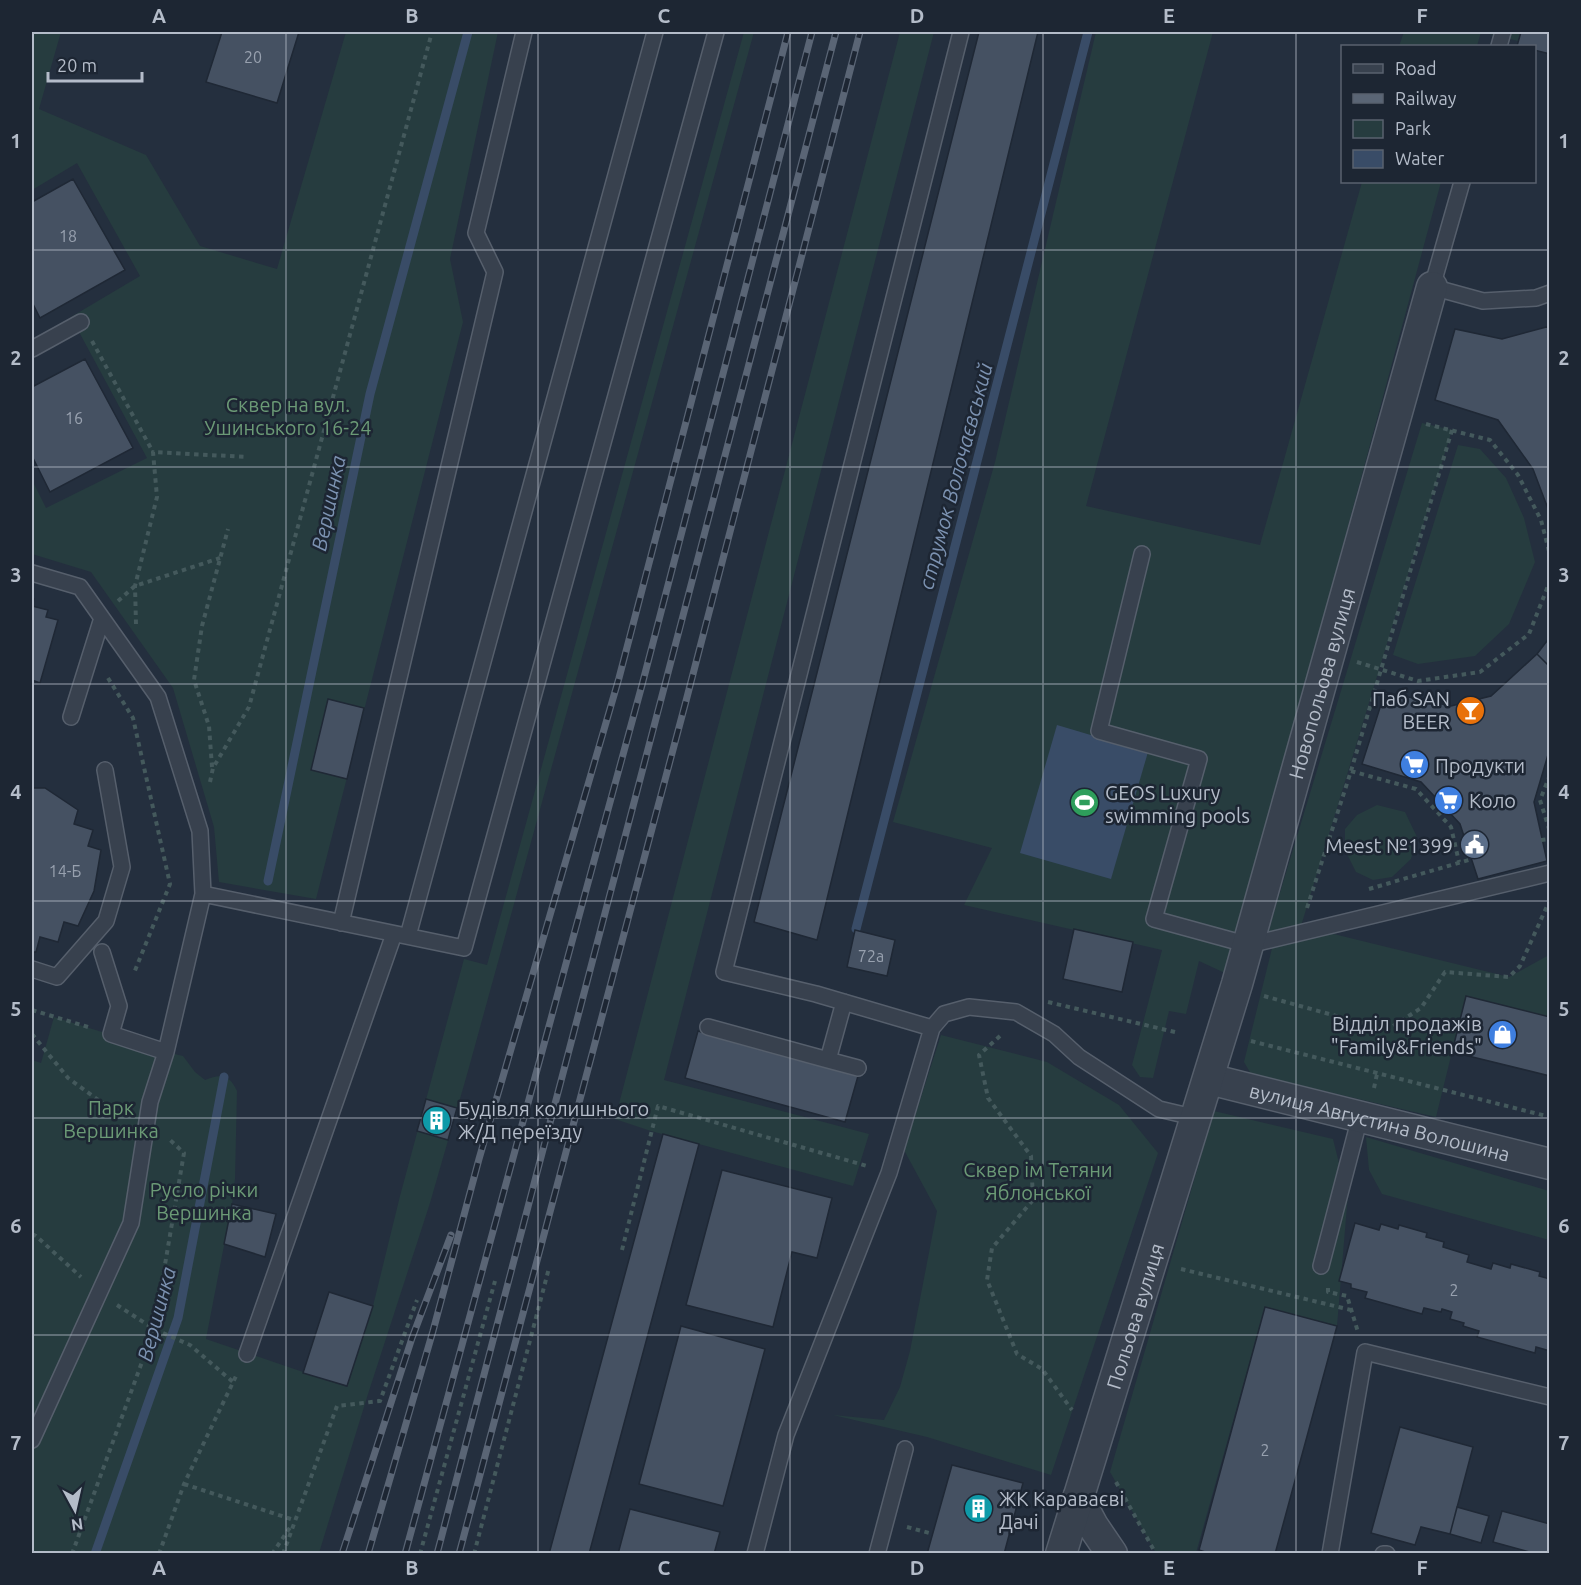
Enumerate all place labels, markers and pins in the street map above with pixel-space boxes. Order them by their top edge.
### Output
place label: Паб SAN BEER [1372,687,1450,733]
bar icon: Паб SAN BEER [1455,694,1487,726]
supermarket icon: Продукти [1398,749,1430,781]
place label: Продукти [1435,754,1525,777]
place label: GEOS Luxury swimming pools [1105,781,1250,827]
supermarket icon: Коло [1432,784,1464,816]
sports icon: GEOS Luxury swimming pools [1068,787,1100,819]
place label: Коло [1469,789,1516,812]
public building icon: Meest №1399 [1458,829,1490,861]
place label: Meest №1399 [1325,834,1453,857]
place label: Відділ продажів "Family&Friends" [1331,1012,1482,1058]
shop icon: Відділ продажів "Family&Friends" [1487,1018,1519,1050]
place label: Будівля колишнього Ж/Д переїзду [458,1097,649,1143]
building icon: Будівля колишнього Ж/Д переїзду [421,1104,453,1136]
place label: ЖК Караваєві Дачі [999,1487,1124,1533]
building icon: ЖК Караваєві Дачі [962,1493,994,1525]

